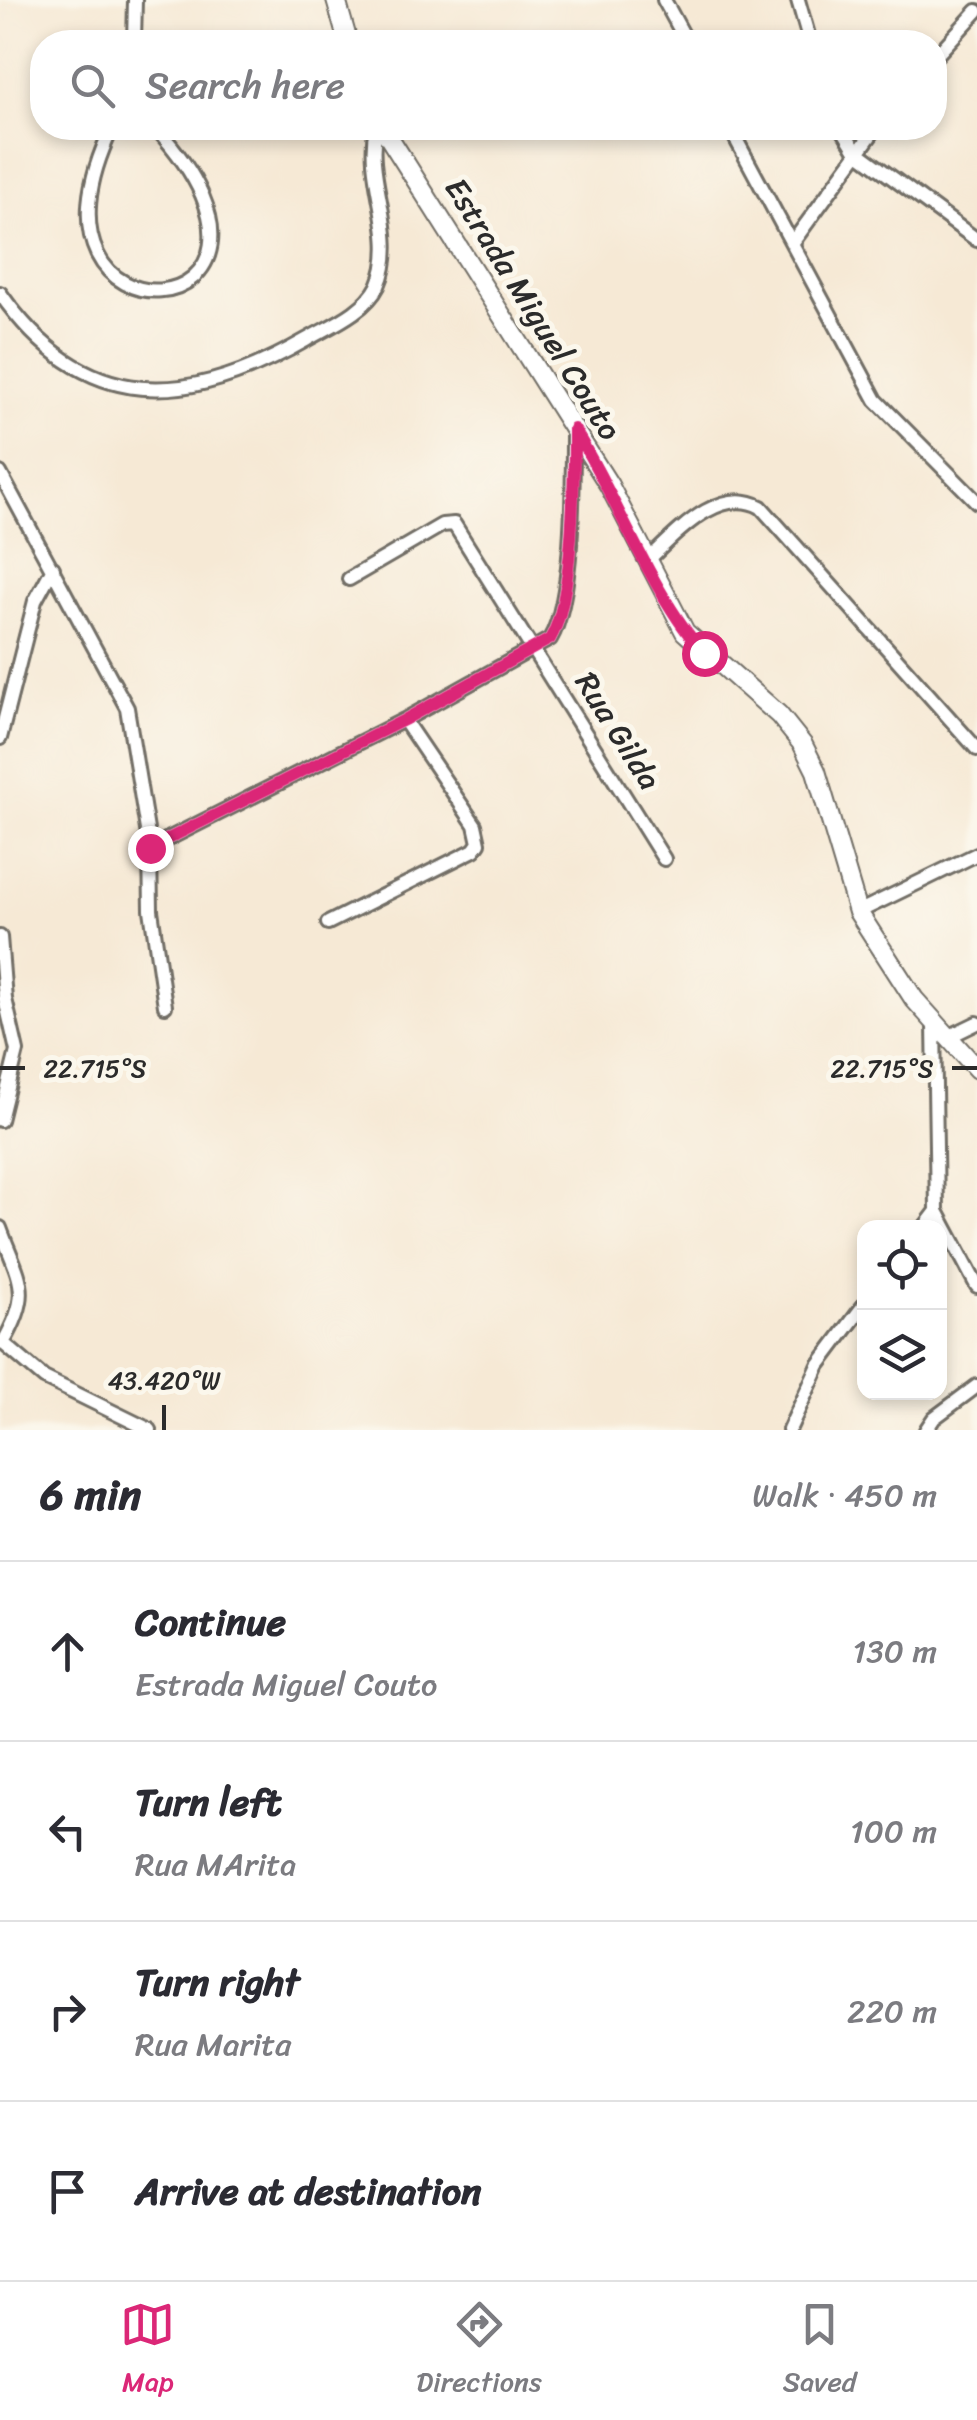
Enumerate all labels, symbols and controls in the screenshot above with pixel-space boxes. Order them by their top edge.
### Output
search box [30,30,947,140]
text: Search here [145,52,345,119]
icon: search [65,58,120,113]
street label: Estrada Miguel Couto [429,166,637,452]
route start [682,631,728,677]
street label: Rua Gilda [559,660,677,802]
route end [128,826,174,872]
text: 22.715°S [43,1046,147,1091]
text: 22.715°S [830,1046,934,1091]
map controls [857,1220,947,1400]
button: locate [857,1220,947,1310]
button: layers [857,1310,947,1400]
text: 43.420°W [108,1358,221,1403]
text: 6 min [40,1458,141,1532]
text: Walk · 450 m [752,1467,937,1524]
text: Continue [135,1589,286,1656]
text: 130 m [853,1623,937,1680]
icon: ahead [40,1624,95,1679]
text: Estrada Miguel Couto [135,1656,437,1713]
text: Turn left [135,1769,281,1836]
text: 100 m [850,1803,937,1860]
icon: left [40,1804,95,1859]
text: Rua MArita [135,1836,296,1893]
text: Turn right [135,1949,300,2016]
text: 220 m [847,1983,937,2040]
icon: right [40,1984,95,2039]
text: Rua Marita [135,2016,291,2073]
text: Arrive at destination [135,2158,482,2225]
icon: arrive [40,2164,95,2219]
tab: Map [120,2297,175,2406]
tab: Directions [416,2297,542,2406]
tab: Saved [783,2297,857,2406]

